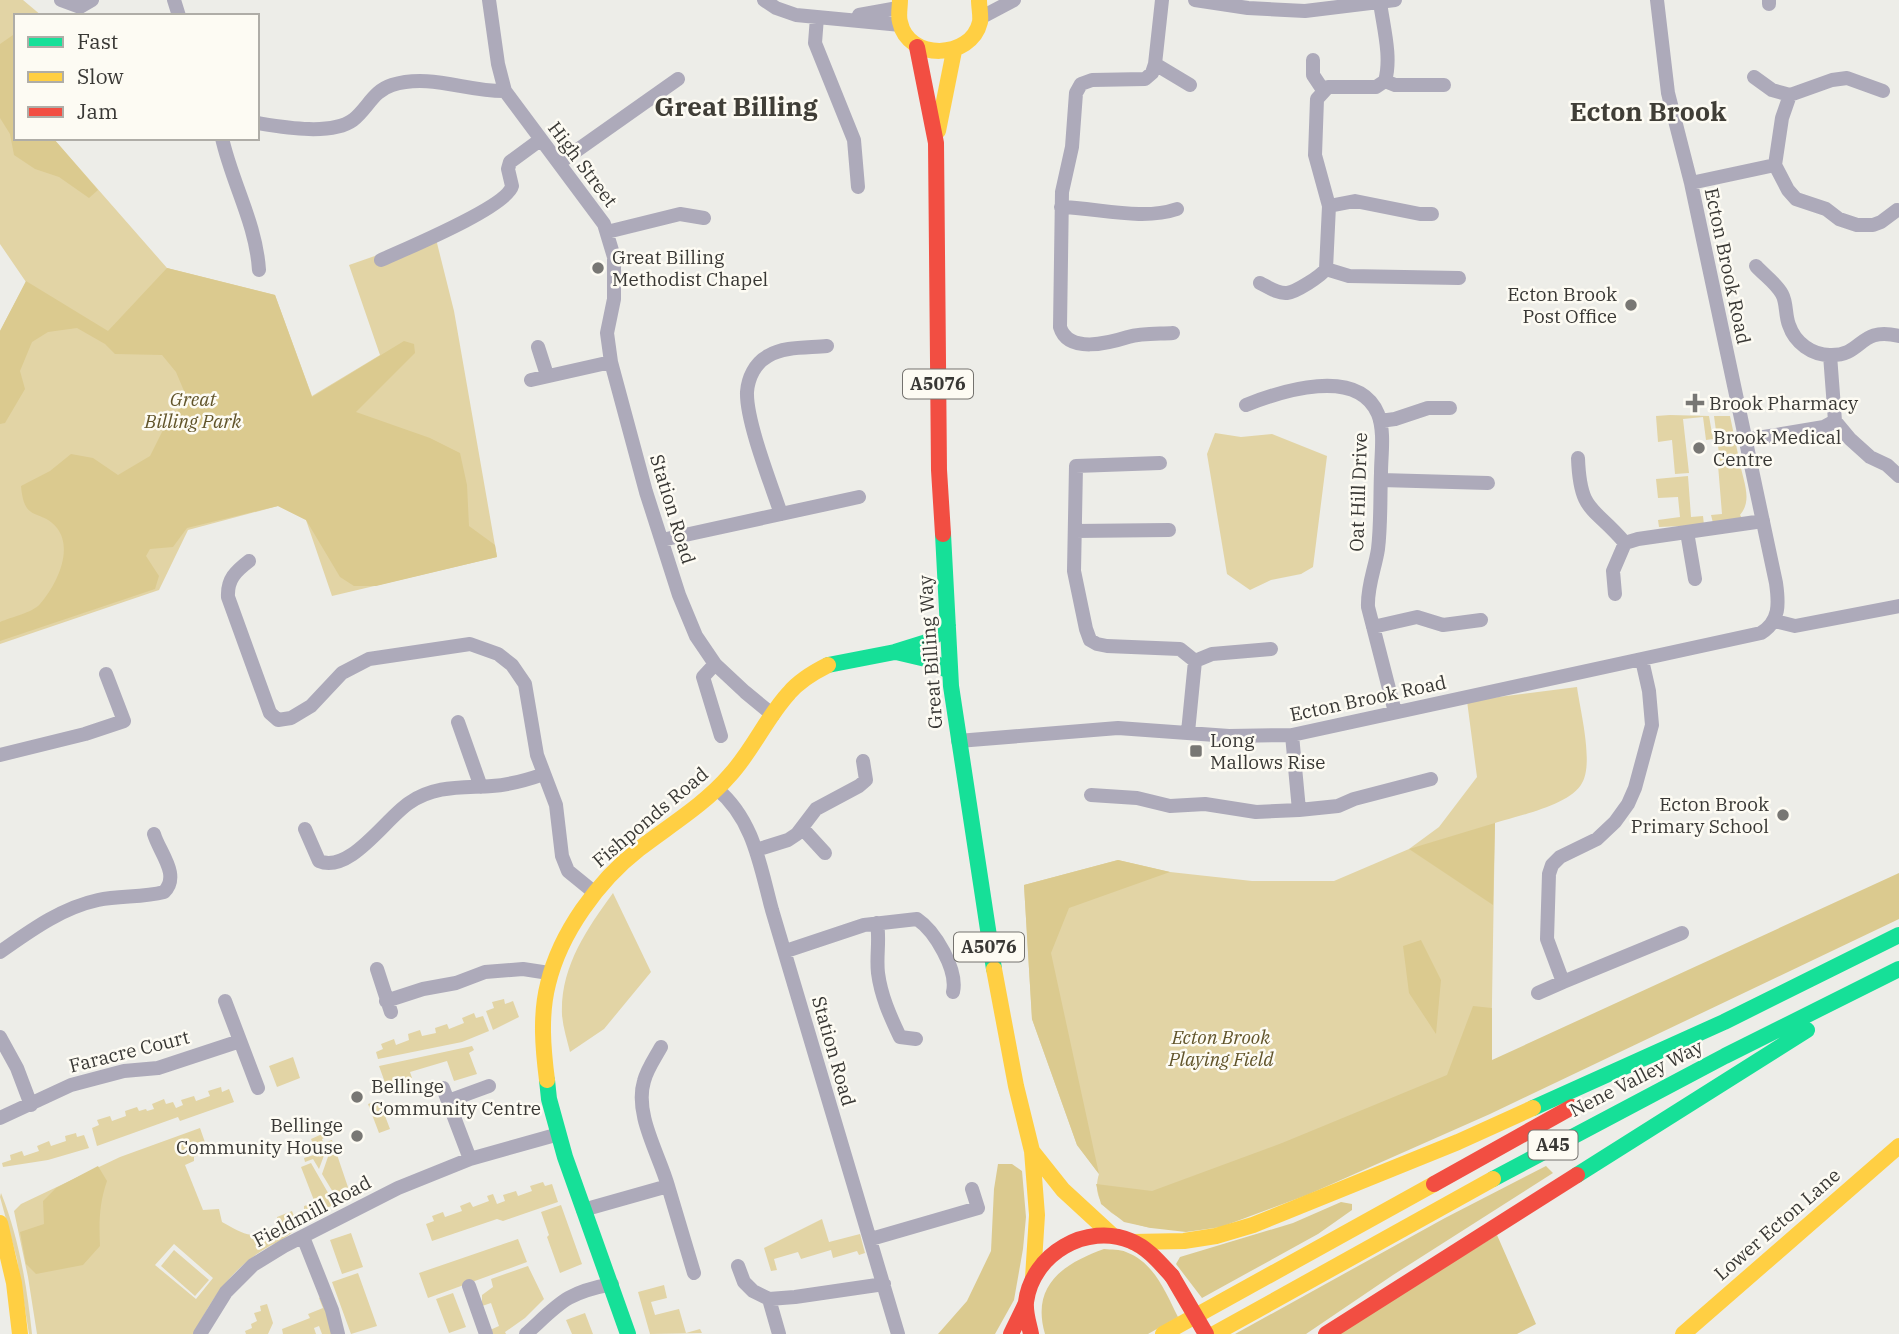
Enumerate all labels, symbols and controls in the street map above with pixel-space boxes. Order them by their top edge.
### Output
legend [14,14,259,140]
text: Fast [77,27,118,55]
text: Slow [77,62,124,90]
district label: Great Billing [654,89,818,123]
district label: Ecton Brook [1570,94,1727,128]
text: Jam [77,97,118,125]
street label: High Street [543,116,623,212]
street label: Ecton Brook Road [1700,186,1756,346]
place label: Great Billing Methodist Chapel [612,245,769,291]
marker: Great Billing Methodist Chapel [590,260,606,276]
place label: Ecton Brook Post Office [1507,282,1617,328]
marker: Ecton Brook Post Office [1623,297,1639,313]
road number: A5076 [903,370,973,398]
park label: Great Billing Park [143,387,243,433]
place label: Brook Pharmacy [1709,391,1859,415]
marker: Brook Pharmacy [1687,395,1703,411]
place label: Brook Medical Centre [1713,425,1842,471]
street label: Oat Hill Drive [1344,432,1372,552]
marker: Brook Medical Centre [1691,440,1707,456]
street label: Station Road [645,451,701,567]
street label: Great Billing Way [913,573,947,730]
street label: Ecton Brook Road [1288,670,1448,726]
place label: Long Mallows Rise [1210,728,1326,774]
marker: Long Mallows Rise [1188,743,1204,759]
street label: Fishponds Road [587,762,713,872]
place label: Ecton Brook Primary School [1631,792,1769,838]
marker: Ecton Brook Primary School [1775,807,1791,823]
road number: A5076 [954,932,1024,962]
street label: Station Road [807,993,861,1109]
street label: Faracre Court [66,1024,192,1078]
park label: Ecton Brook Playing Field [1168,1025,1274,1071]
street label: Nene Valley Way [1565,1034,1708,1122]
place label: Bellinge Community Centre [371,1074,541,1120]
marker: Bellinge Community Centre [349,1089,365,1105]
place label: Bellinge Community House [176,1113,343,1159]
marker: Bellinge Community House [349,1128,365,1144]
road number: A45 [1528,1130,1578,1160]
street label: Lower Ecton Lane [1709,1163,1845,1285]
street label: Fieldmill Road [249,1170,375,1252]

